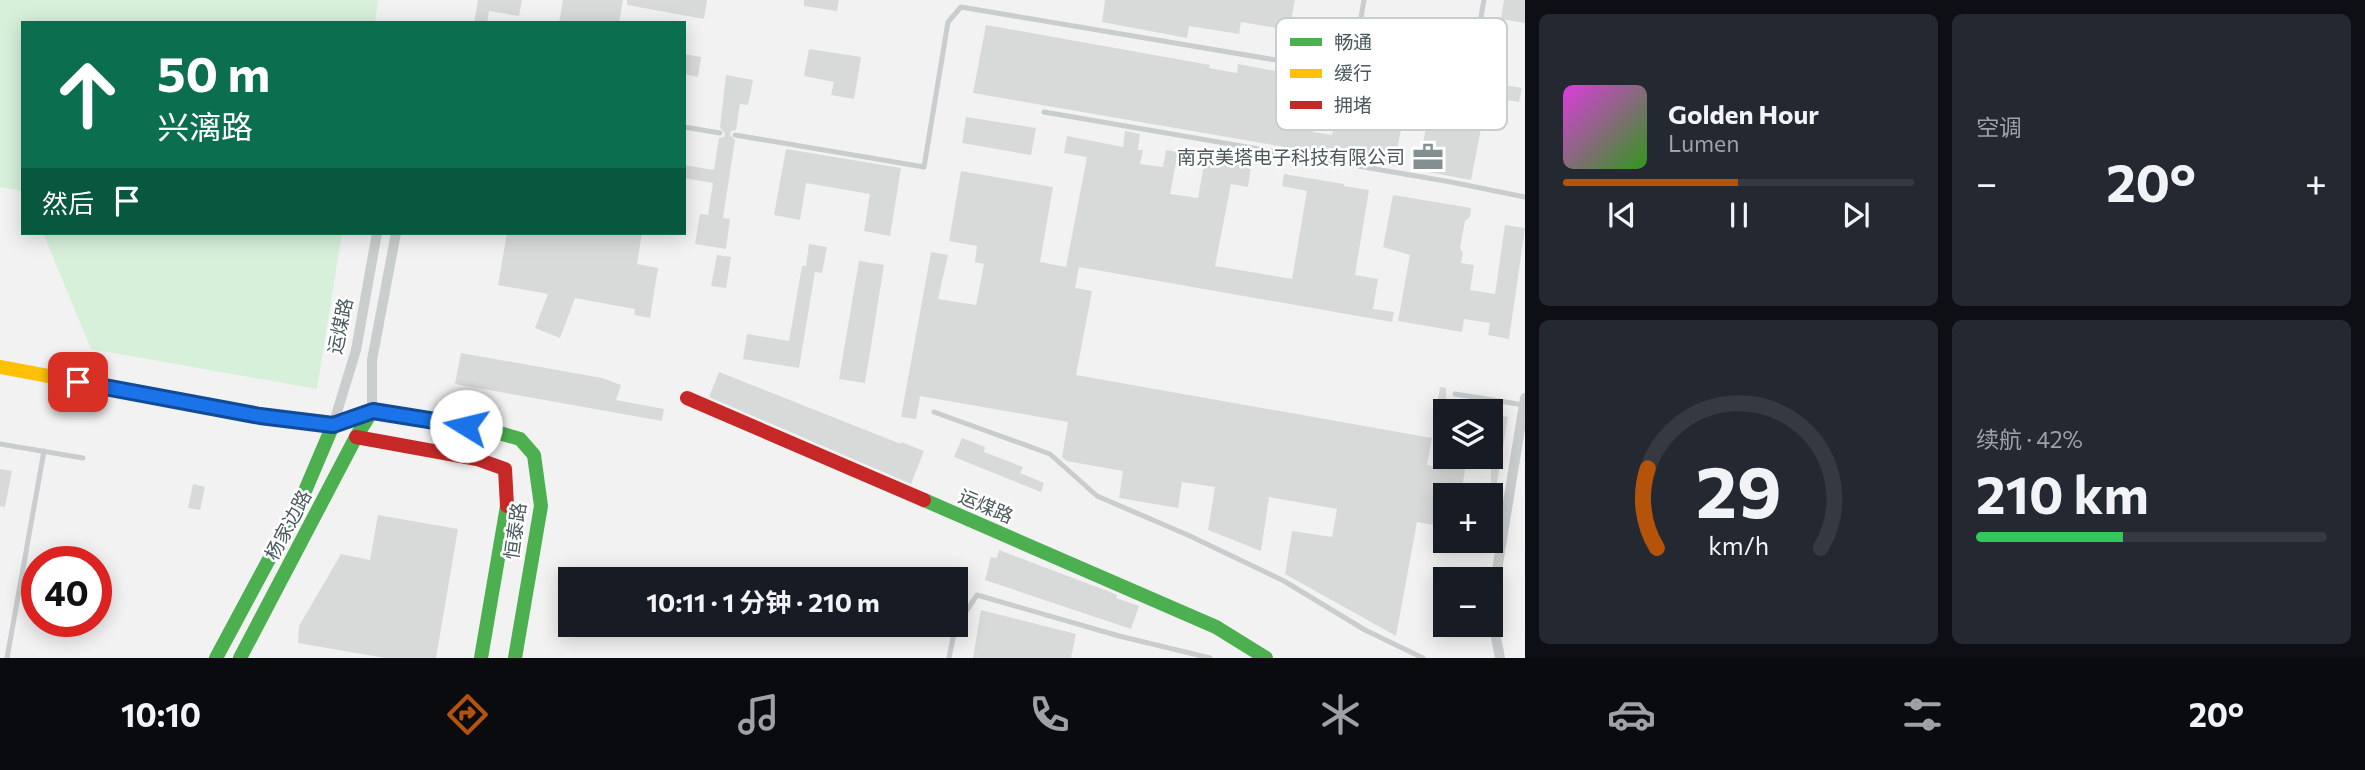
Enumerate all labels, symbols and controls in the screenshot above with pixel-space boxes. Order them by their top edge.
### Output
legend [1276,18,1507,130]
text: 畅通 [1334,30,1372,53]
text: 50 m [157,42,270,102]
icon: ahead [42,49,133,140]
text: 缓行 [1334,61,1372,84]
text: 拥堵 [1334,93,1372,116]
text: Golden Hour [1668,98,1819,129]
text: 兴漓路 [157,106,253,146]
text: 空调 [1976,113,2022,141]
text: Lumen [1668,129,1739,157]
office icon: 南京美塔电子科技有限公司 [1411,140,1445,174]
place label: 南京美塔电子科技有限公司 [1177,145,1405,168]
text: 20° [2106,149,2196,213]
text: − [1976,158,1998,205]
text: + [2305,158,2327,205]
icon: arrive [108,182,146,220]
text: 然后 [42,187,94,218]
icon: previous [1603,196,1641,234]
icon: pause [1720,196,1758,234]
icon: next [1837,196,1875,234]
street label: 运煤路 [322,296,357,356]
pin [48,352,108,412]
icon: arrive [59,363,97,401]
position arrow [429,389,503,463]
map controls [1433,399,1503,637]
button: layers [1433,399,1503,469]
text: 续航 · 42% [1976,425,2083,453]
text: 29 [1696,444,1781,533]
text: 210 km [1976,461,2149,525]
button: + [1433,483,1503,553]
street label: 运煤路 [955,484,1017,527]
street label: 杨家边路 [260,486,316,564]
street label: 恒泰路 [499,501,530,561]
text: km/h [1708,530,1769,560]
speed limit sign: 40 [21,546,112,637]
button: − [1433,567,1503,637]
text: 10:11 · 1 分钟 · 210 m [646,586,880,617]
icon: directions [443,690,492,739]
icon: music [734,690,783,739]
icon: phone [1025,690,1074,739]
icon: climate [1316,690,1365,739]
icon: car [1607,690,1656,739]
icon: filters [1898,690,1947,739]
text: 10:10 [121,694,201,734]
text: 20° [2189,694,2244,734]

